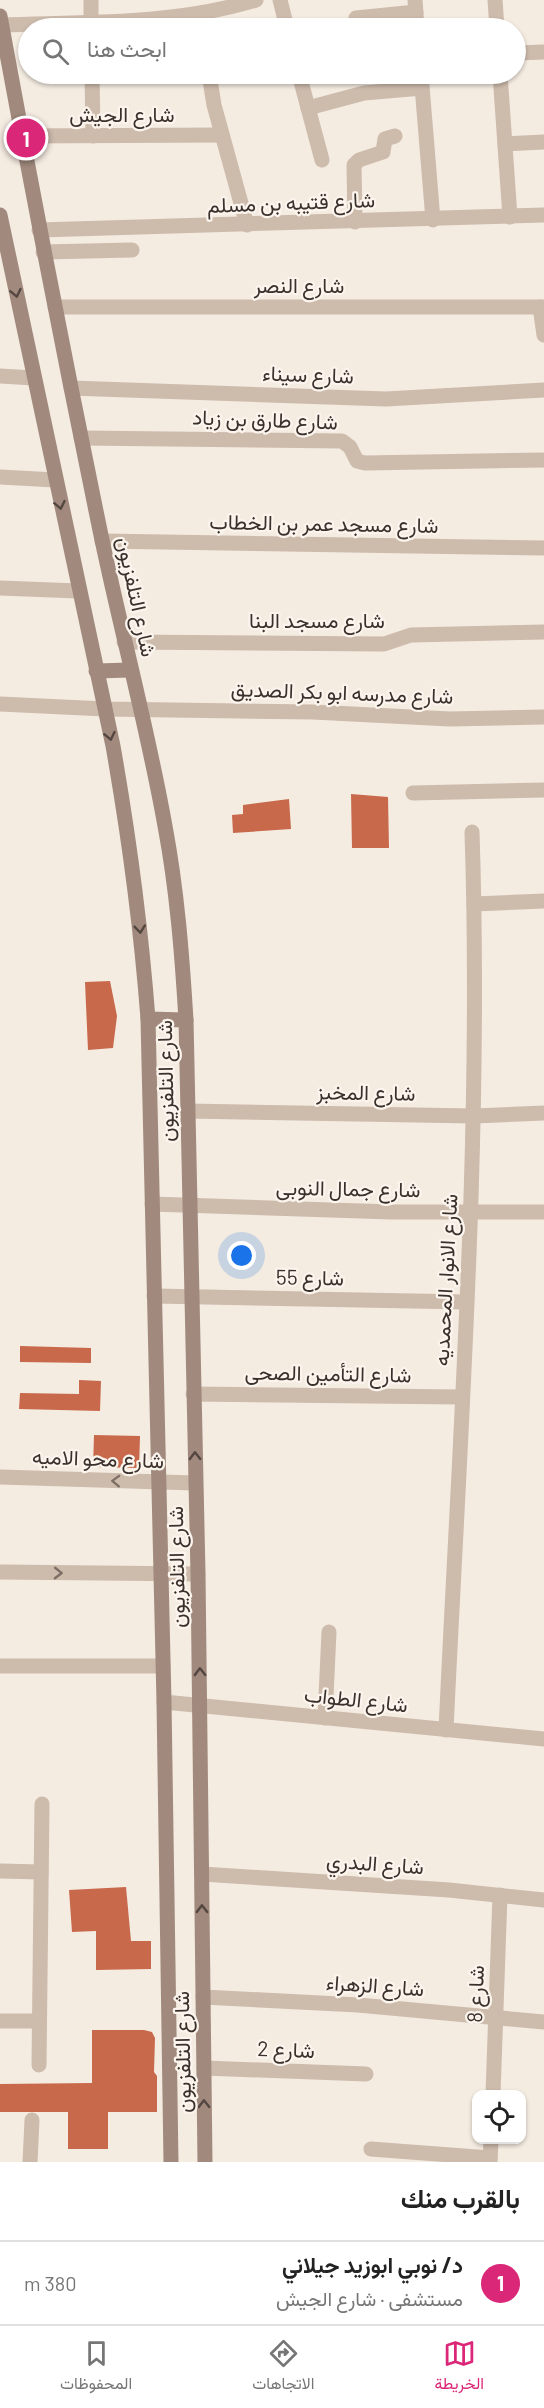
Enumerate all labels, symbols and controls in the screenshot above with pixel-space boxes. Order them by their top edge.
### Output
search box [18,18,526,84]
icon: search [39,35,72,68]
text: ابحث هنا [87,35,167,61]
street label: شارع الجيش [69,101,175,129]
pin: 1 [6,116,46,160]
street label: شارع قتيبه بن مسلم [207,186,375,220]
street label: شارع النصر [253,272,344,300]
one-way arrow [9,288,22,298]
street label: شارع سيناء [262,359,354,391]
street label: شارع طارق بن زياد [192,403,338,437]
one-way arrow [53,499,66,509]
street label: شارع مسجد عمر بن الخطاب [209,508,439,540]
street label: شارع التلفزيون [110,534,162,660]
street label: شارع مسجد البنا [249,607,385,635]
street label: شارع مدرسه ابو بكر الصديق [230,675,454,711]
one-way arrow [103,731,116,741]
one-way arrow [133,924,146,933]
street label: شارع التلفزيون [151,1020,181,1142]
street label: شارع المخبز [315,1078,416,1108]
street label: شارع جمال النوبى [275,1174,421,1204]
street label: شارع الانوار المحمديه [427,1193,465,1367]
your location [227,1241,256,1270]
street label: شارع 55 [276,1263,344,1293]
street label: شارع التأمين الصحى [244,1359,412,1389]
street label: شارع محو الاميه [32,1443,164,1475]
one-way arrow [189,1451,201,1460]
one-way arrow [112,1474,121,1487]
street label: شارع التلفزيون [162,1506,192,1628]
one-way arrow [54,1566,63,1579]
one-way arrow [194,1667,206,1676]
street label: شارع الطواب [303,1681,409,1719]
street label: شارع البدري [325,1847,425,1884]
one-way arrow [196,1904,209,1913]
street label: شارع 8 [461,1965,491,2023]
street label: شارع الزهراء [325,1969,425,2003]
street label: شارع التلفزيون [168,1991,198,2113]
street label: شارع 2 [257,2035,315,2065]
map controls [472,2090,526,2144]
button: locate [472,2090,526,2144]
one-way arrow [198,2099,210,2108]
text: بالقرب منك [401,2182,520,2213]
text: د/ نوبي ابوزيد جيلاني [282,2251,463,2277]
text: 380 m [24,2271,77,2295]
text: 1 [497,2271,504,2295]
text: مستشفى · شارع الجيش [276,2286,463,2310]
tab: المحفوظات [60,2337,132,2398]
tab: الاتجاهات [252,2337,314,2398]
tab: الخريطة [434,2337,484,2398]

